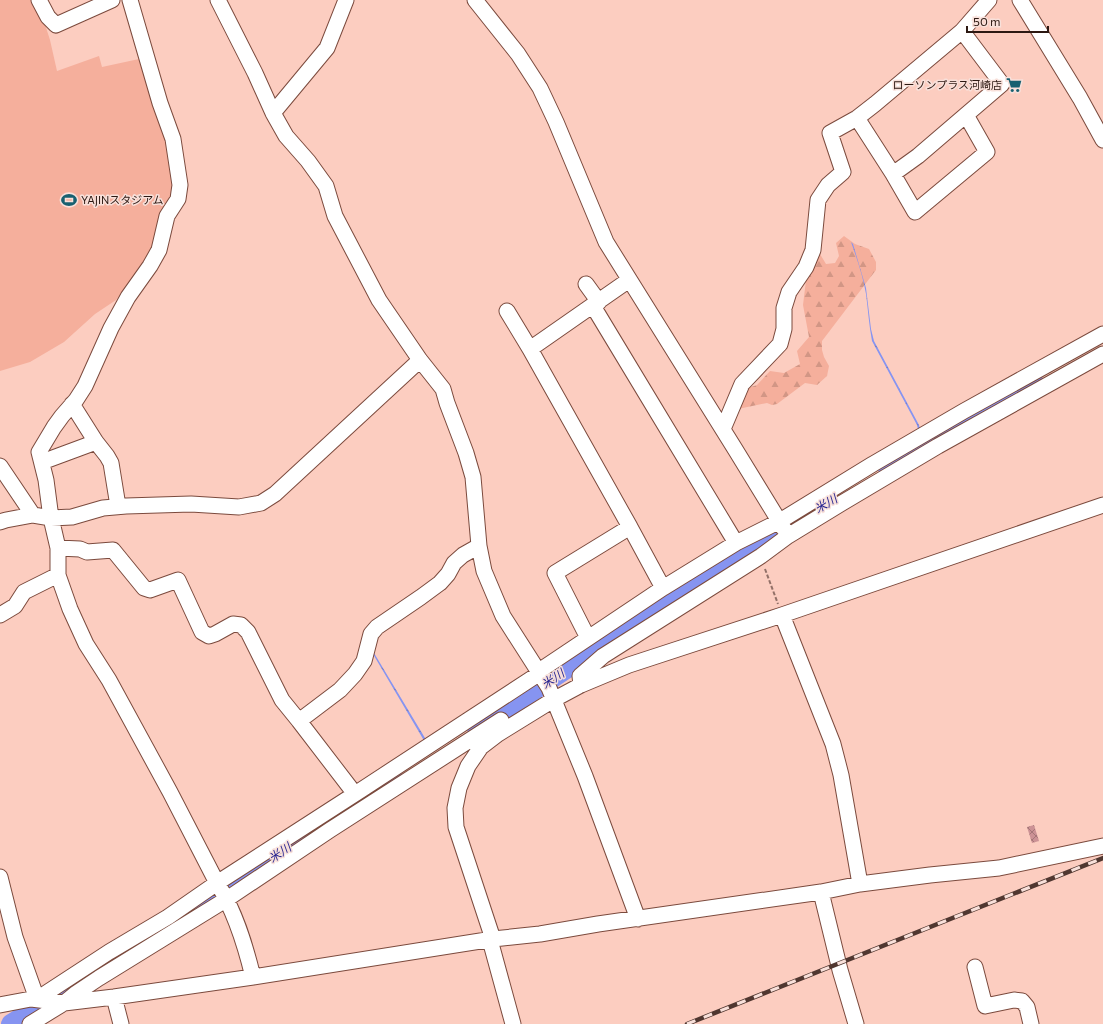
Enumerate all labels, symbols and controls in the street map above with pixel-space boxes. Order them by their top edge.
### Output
scale bar [967,8,1048,34]
text: 50 m [973,14,1001,28]
supermarket icon: ローソンプラス河崎店 [1005,76,1023,94]
place label: ローソンプラス河崎店 [893,78,1002,91]
sports icon: YAJINスタジアム [60,191,78,209]
place label: YAJINスタジアム [81,193,164,207]
water label: 米川 [812,490,841,515]
water label: 米川 [539,665,568,691]
water label: 米川 [266,839,295,865]

